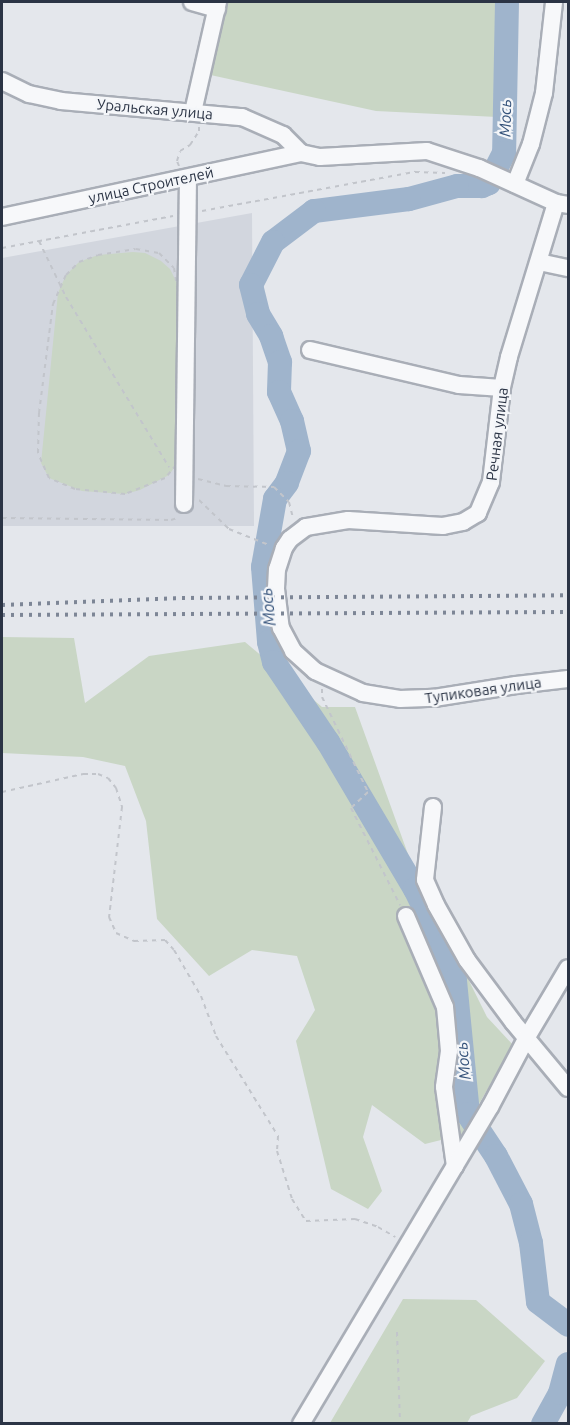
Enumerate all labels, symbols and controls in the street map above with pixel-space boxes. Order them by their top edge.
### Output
street label: Уральская улица [96,95,214,123]
water label: Мось [495,99,515,137]
street label: улица Строителей [87,163,215,207]
street label: Речная улица [482,386,512,482]
water label: Мось [256,587,280,627]
street label: Тупиковая улица [423,673,543,707]
water label: Мось [451,1041,475,1081]

